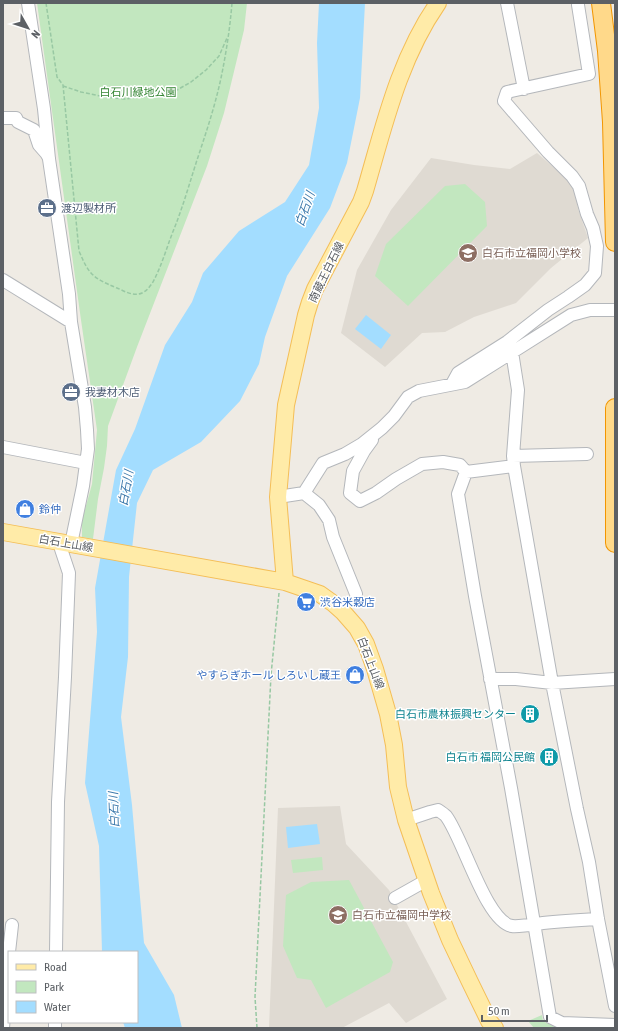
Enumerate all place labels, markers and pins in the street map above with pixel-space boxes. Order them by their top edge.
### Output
office icon: 渡辺製材所 [36,197,58,219]
place label: 渡辺製材所 [61,202,117,214]
school or university icon: 白石市立福岡小学校 [457,242,479,264]
place label: 白石市立福岡小学校 [482,247,581,259]
office icon: 我妻材木店 [60,381,82,403]
place label: 我妻材木店 [85,386,140,398]
shop icon: 鈴仲 [14,498,36,520]
place label: 鈴仲 [39,503,61,515]
supermarket icon: 渋谷米穀店 [295,591,317,613]
place label: 渋谷米穀店 [320,596,375,608]
shop icon: やすらぎホール しろいし蔵王 [344,664,366,686]
place label: やすらぎホール しろいし蔵王 [196,669,341,681]
building icon: 白石市農林振興センター [519,703,541,725]
place label: 白石市農林振興センター [395,708,516,720]
building icon: 白石市 福岡公民館 [538,746,560,768]
place label: 白石市 福岡公民館 [445,751,535,763]
school or university icon: 白石市立福岡中学校 [327,904,349,926]
place label: 白石市立福岡中学校 [352,909,451,921]

